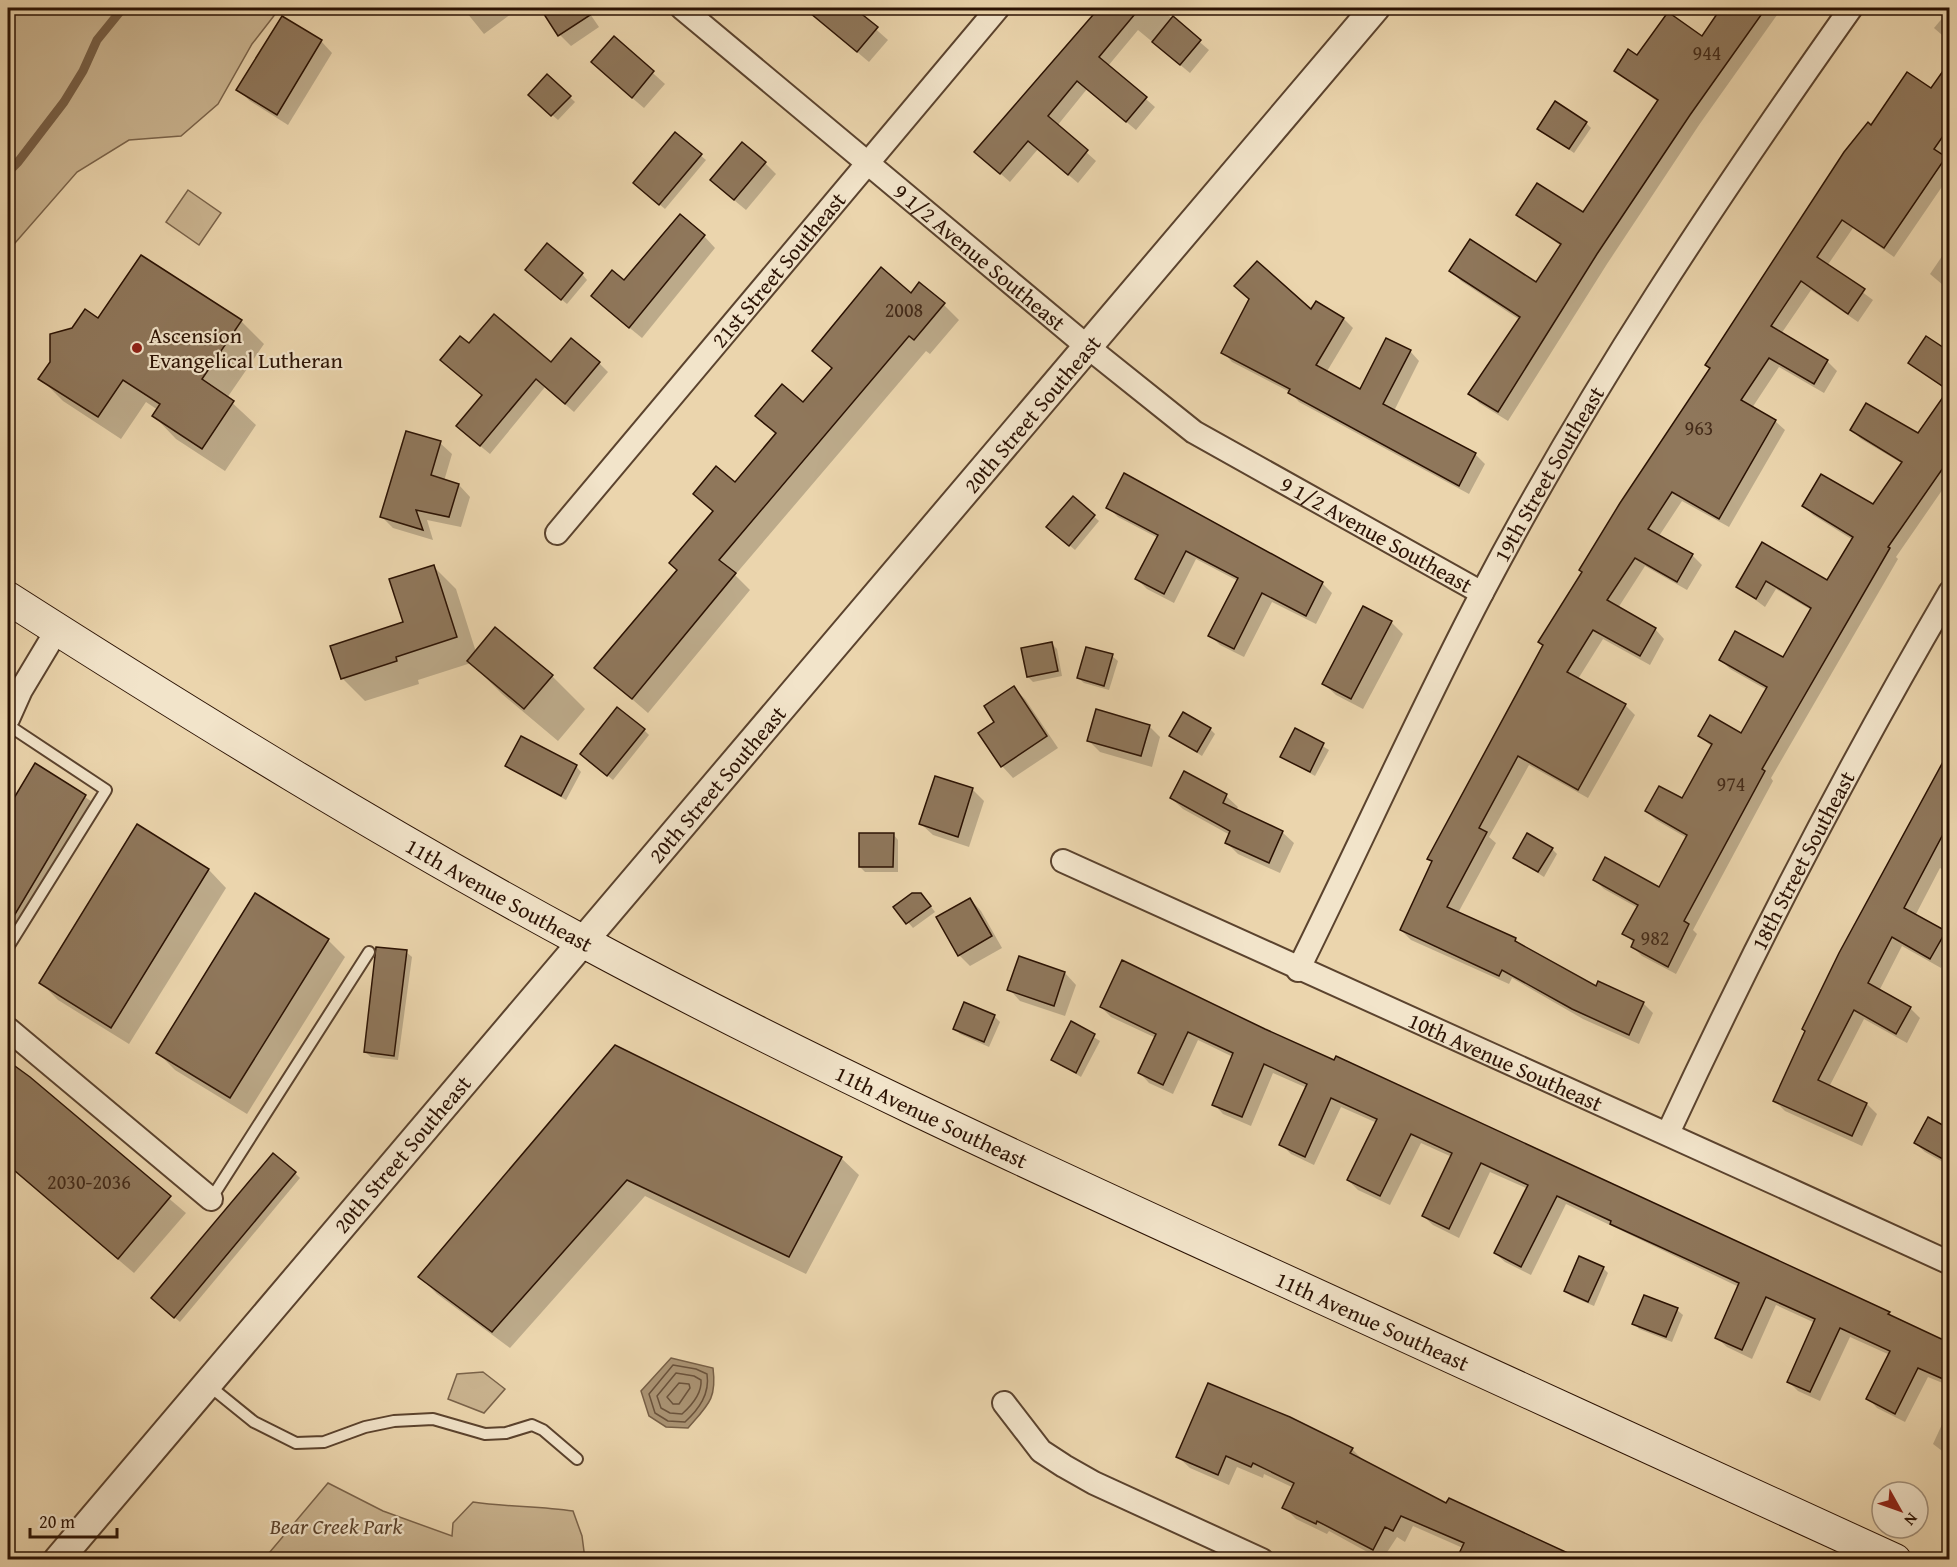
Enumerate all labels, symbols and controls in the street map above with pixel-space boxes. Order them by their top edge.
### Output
house number: 944 [1693,38,1721,67]
street label: 9 1/2 Avenue Southeast [887,175,1073,338]
street label: 21st Street Southeast [703,185,853,354]
house number: 2008 [885,295,923,324]
place label: Ascension Evangelical Lutheran [149,319,344,376]
street label: 20th Street Southeast [956,328,1108,500]
marker: Ascension Evangelical Lutheran [130,341,144,355]
street label: 19th Street Southeast [1486,380,1612,568]
house number: 963 [1685,413,1713,442]
street label: 9 1/2 Avenue Southeast [1275,467,1479,601]
street label: 20th Street Southeast [641,698,794,870]
street label: 18th Street Southeast [1743,765,1863,956]
house number: 974 [1717,769,1745,798]
street label: 11th Avenue Southeast [400,829,599,960]
house number: 982 [1641,923,1669,952]
street label: 10th Avenue Southeast [1403,1004,1608,1119]
street label: 11th Avenue Southeast [830,1057,1033,1176]
street label: 20th Street Southeast [326,1068,479,1240]
house number: 2030-2036 [47,1167,131,1196]
street label: 11th Avenue Southeast [1270,1263,1475,1379]
north arrow [1870,1480,1930,1540]
scale bar [30,1501,117,1539]
text: 20 m [39,1508,75,1535]
text: N [1899,1508,1924,1532]
park label: Bear Creek Park [269,1510,403,1542]

